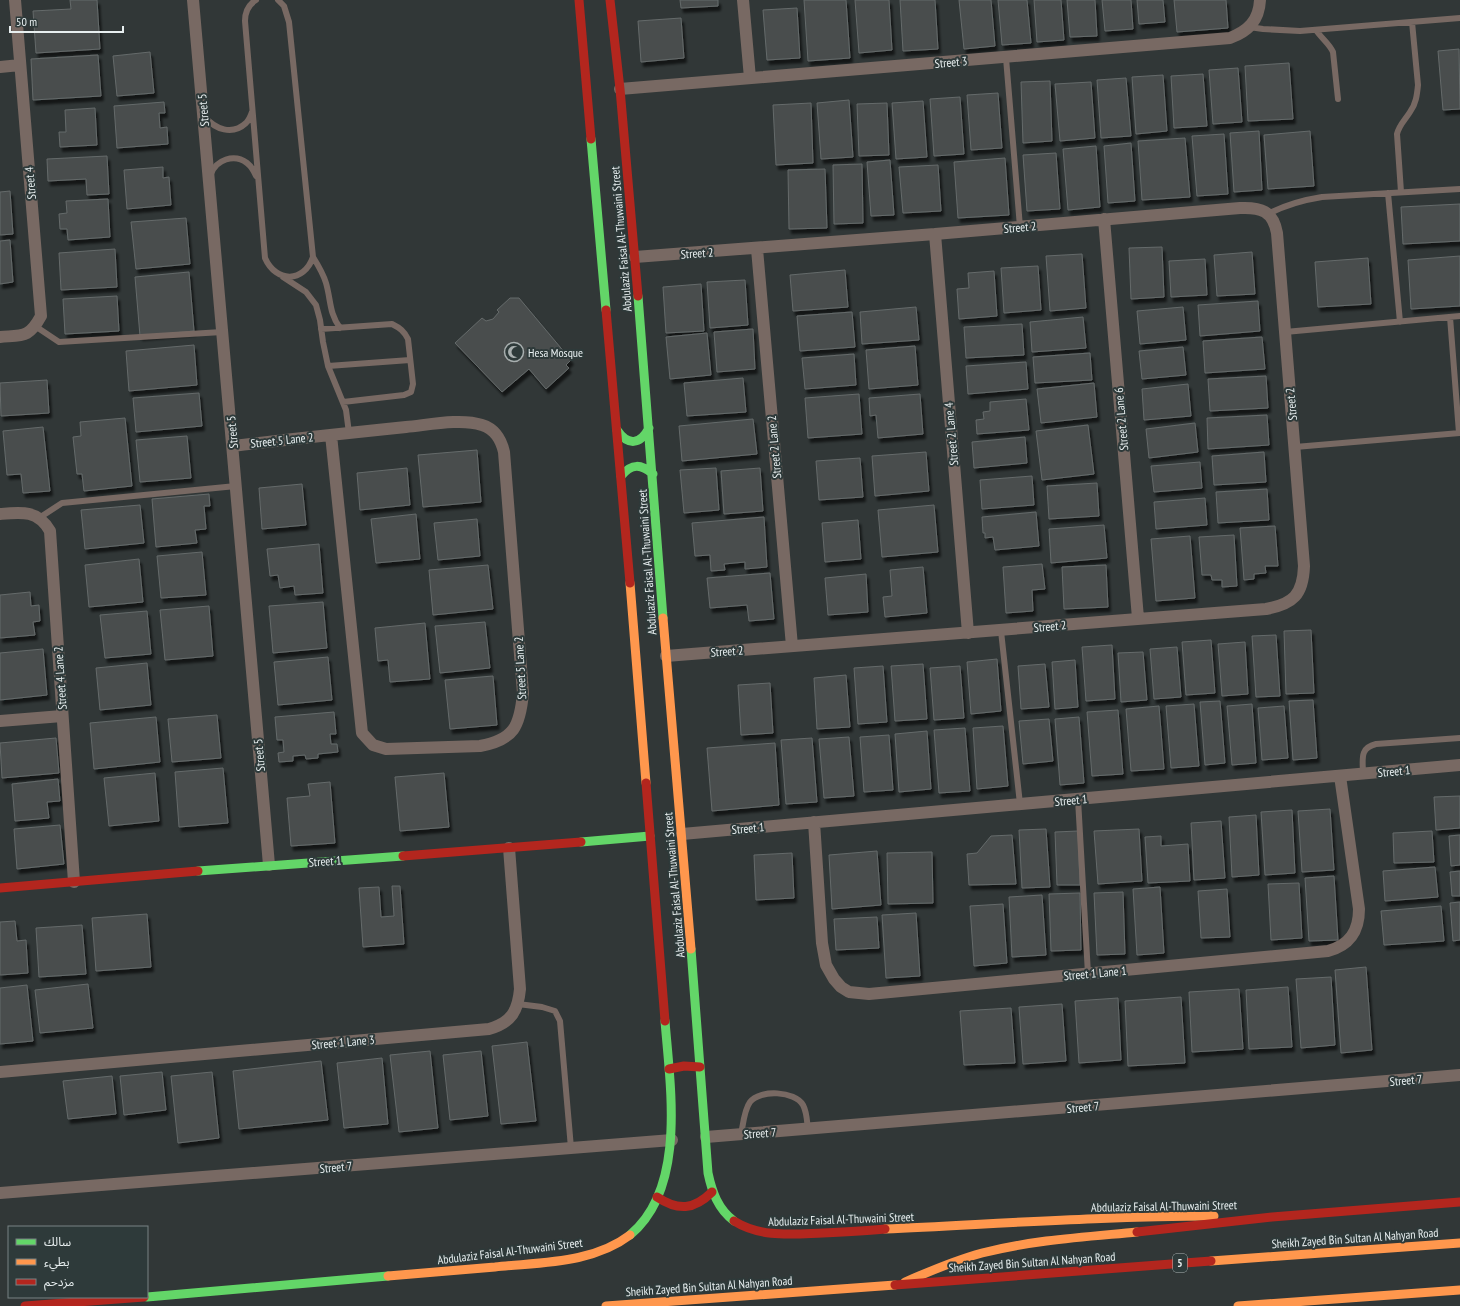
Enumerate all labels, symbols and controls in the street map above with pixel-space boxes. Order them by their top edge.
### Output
scale bar [10,8,123,34]
text: 50 m [16,14,37,29]
street label: Street 3 [934,53,968,71]
street label: Street 5 [194,93,212,127]
street label: Street 4 [21,165,39,200]
street label: Abdulaziz Faisal Al-Thuwaini Street [607,165,635,312]
street label: Street 2 [1003,218,1037,236]
street label: Street 2 [680,244,714,262]
mosque icon: Hesa Mosque [503,341,525,363]
place label: Hesa Mosque [528,345,583,360]
street label: Street 2 Lane 6 [1111,387,1131,451]
street label: Street 2 [1282,387,1300,421]
street label: Street 2 Lane 4 [941,401,961,466]
street label: Street 5 [223,415,241,449]
street label: Street 2 Lane 2 [764,415,784,479]
street label: Street 5 Lane 2 [250,429,314,451]
street label: Abdulaziz Faisal Al-Thuwaini Street [634,488,660,635]
street label: Street 2 [1033,617,1067,635]
street label: Street 5 Lane 2 [511,636,529,700]
street label: Street 2 [710,642,744,660]
street label: Street 4 Lane 2 [50,646,70,710]
street label: Street 5 [250,738,268,772]
street label: Street 1 [1377,762,1411,780]
street label: Street 1 [1054,791,1088,809]
street label: Abdulaziz Faisal Al-Thuwaini Street [660,811,688,958]
street label: Street 1 [731,819,765,837]
street label: Street 1 [308,852,342,870]
street label: Street 1 Lane 1 [1063,963,1127,983]
street label: Street 1 Lane 3 [311,1032,375,1052]
street label: Street 7 [1389,1071,1423,1089]
street label: Street 7 [1066,1098,1100,1116]
street label: Street 7 [743,1124,777,1142]
street label: Street 7 [319,1158,353,1176]
street label: Abdulaziz Faisal Al-Thuwaini Street [1091,1197,1238,1215]
street label: Abdulaziz Faisal Al-Thuwaini Street [768,1209,915,1229]
street label: Sheikh Zayed Bin Sultan Al Nahyan Road [1271,1225,1439,1251]
legend [8,1226,148,1298]
text: سالك [44,1234,71,1249]
street label: Abdulaziz Faisal Al-Thuwaini Street [437,1235,584,1267]
street label: Sheikh Zayed Bin Sultan Al Nahyan Road [948,1249,1116,1275]
text: بطيء [44,1254,70,1272]
road number: 5 [1173,1254,1187,1272]
street label: Sheikh Zayed Bin Sultan Al Nahyan Road [625,1273,793,1299]
text: مزدحم [44,1274,74,1291]

